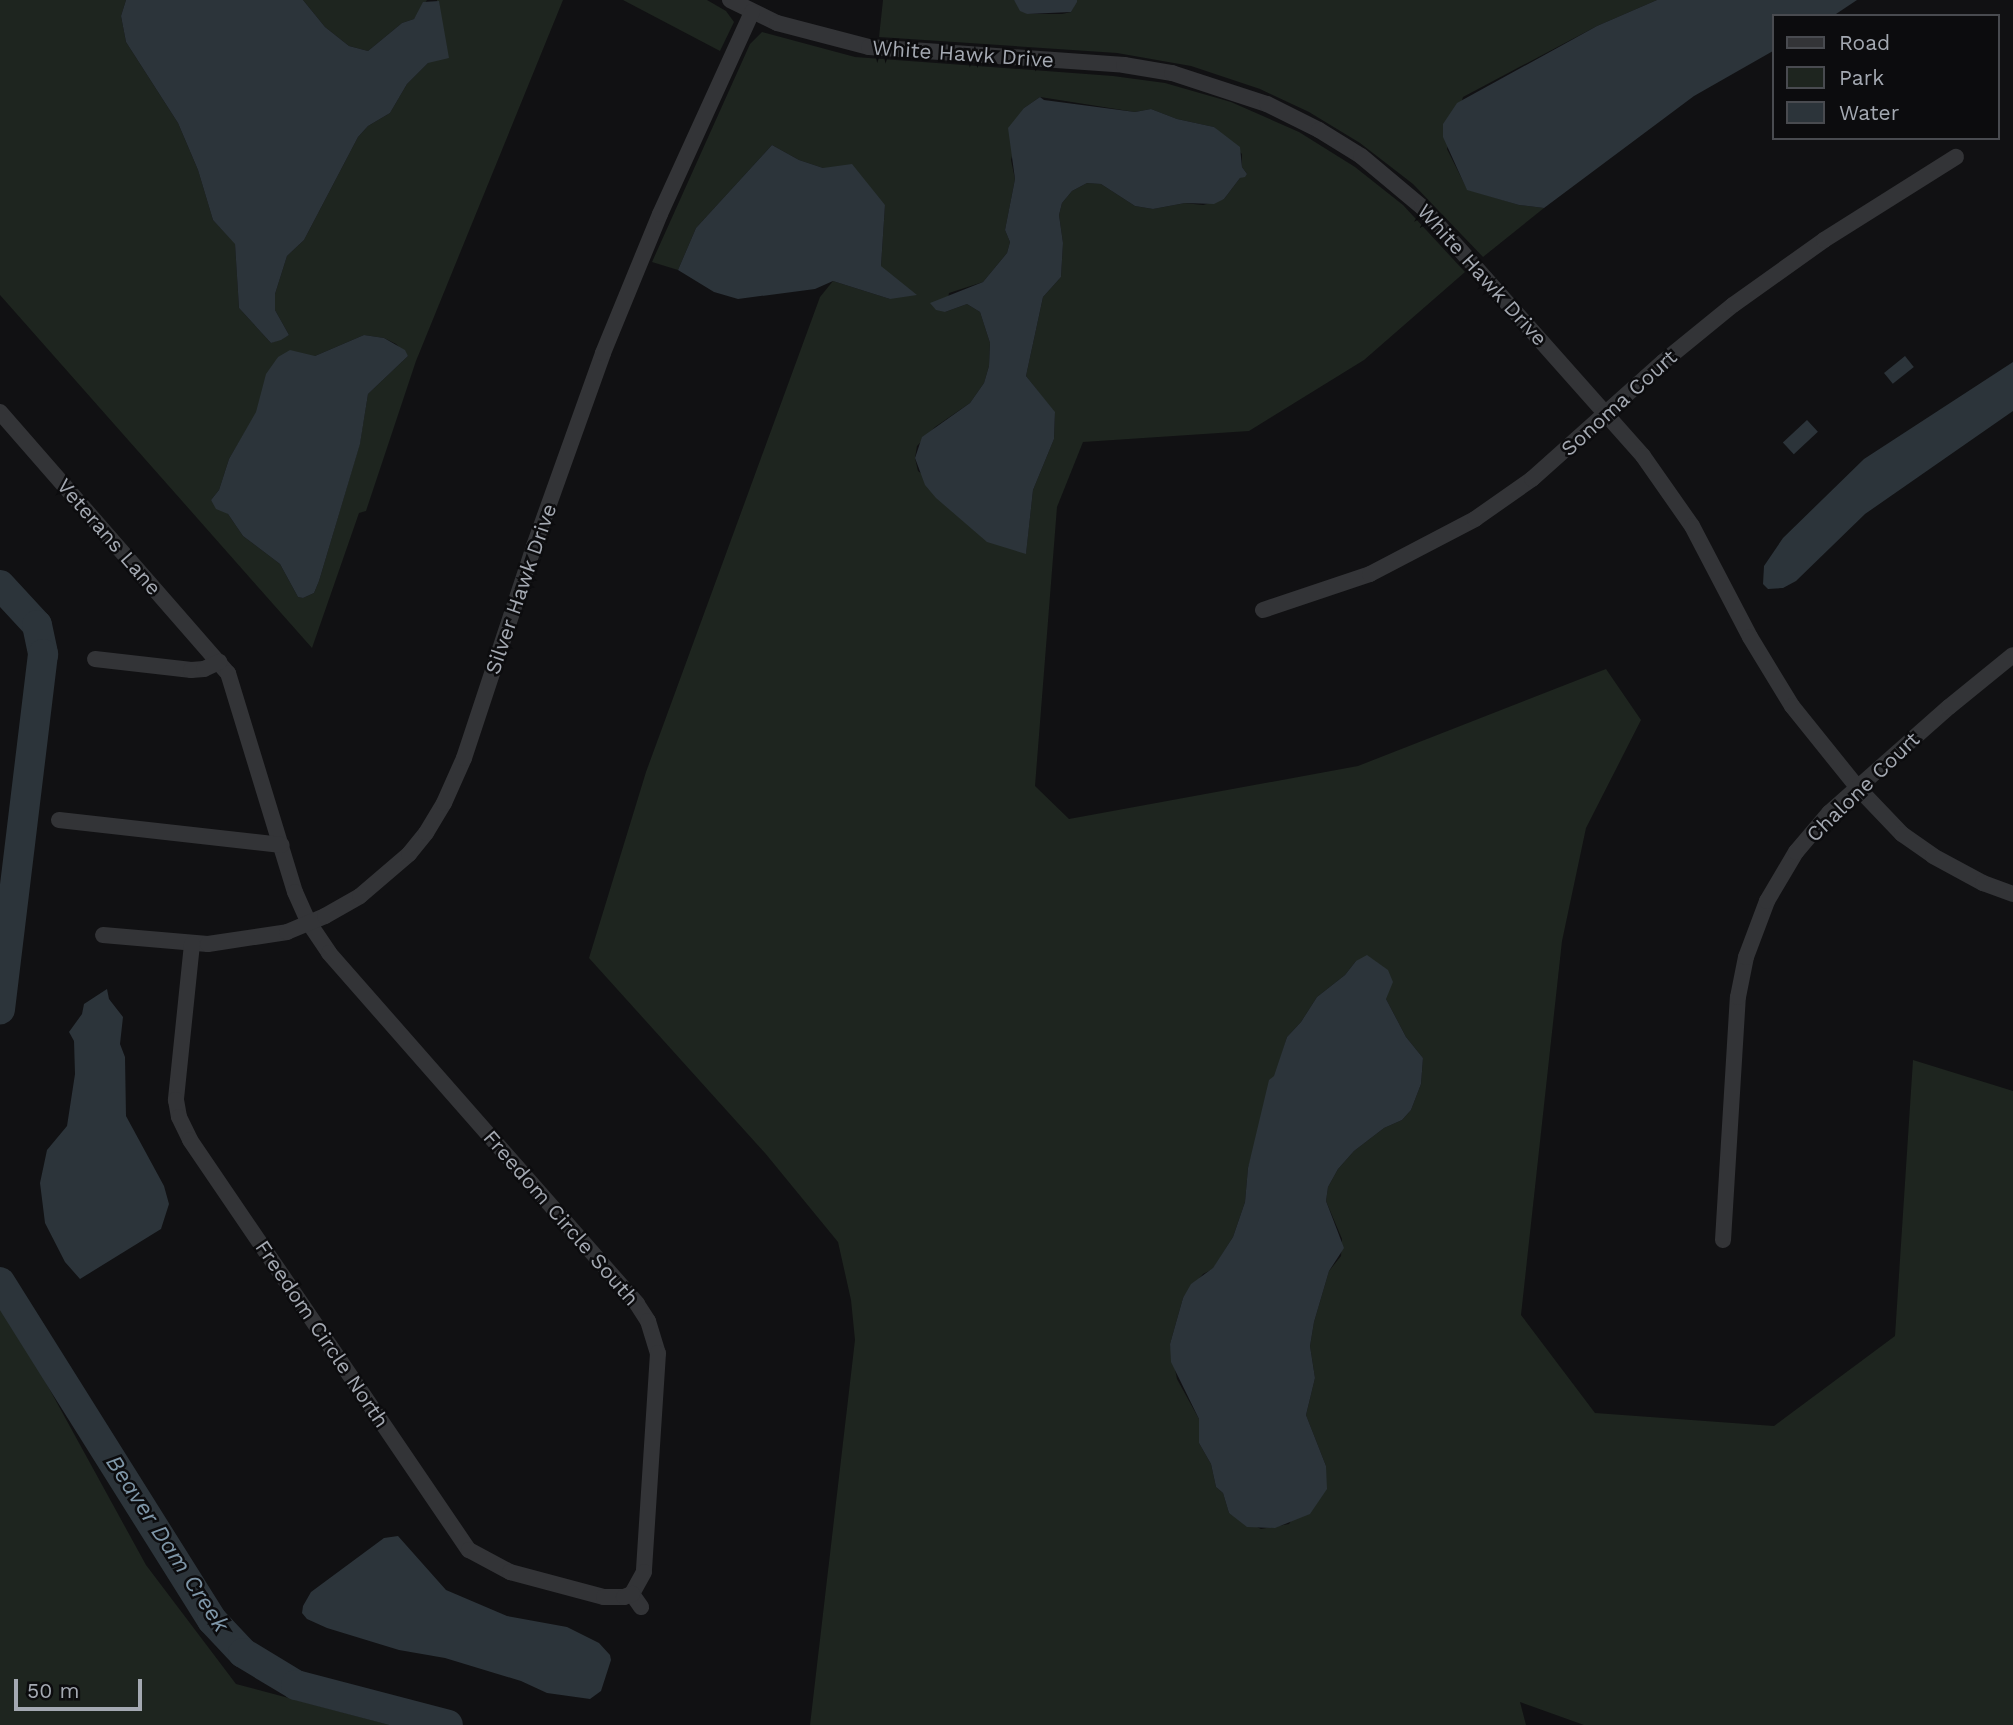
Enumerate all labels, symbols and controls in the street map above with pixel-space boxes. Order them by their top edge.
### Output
legend [1772,14,1999,140]
text: Road [1839,30,1890,55]
street label: White Hawk Drive [871,35,1055,73]
text: Park [1839,65,1884,90]
text: Water [1839,100,1899,125]
street label: White Hawk Drive [1412,199,1552,351]
street label: Sonoma Court [1556,344,1682,462]
street label: Veterans Lane [51,474,167,600]
street label: Silver Hawk Drive [480,500,562,678]
street label: Chalone Court [1801,727,1925,847]
street label: Freedom Circle South [478,1125,644,1311]
street label: Freedom Circle North [250,1236,394,1432]
water label: Beaver Dam Creek [99,1450,235,1638]
scale bar [18,1666,145,1710]
text: 50 m [27,1678,79,1703]

